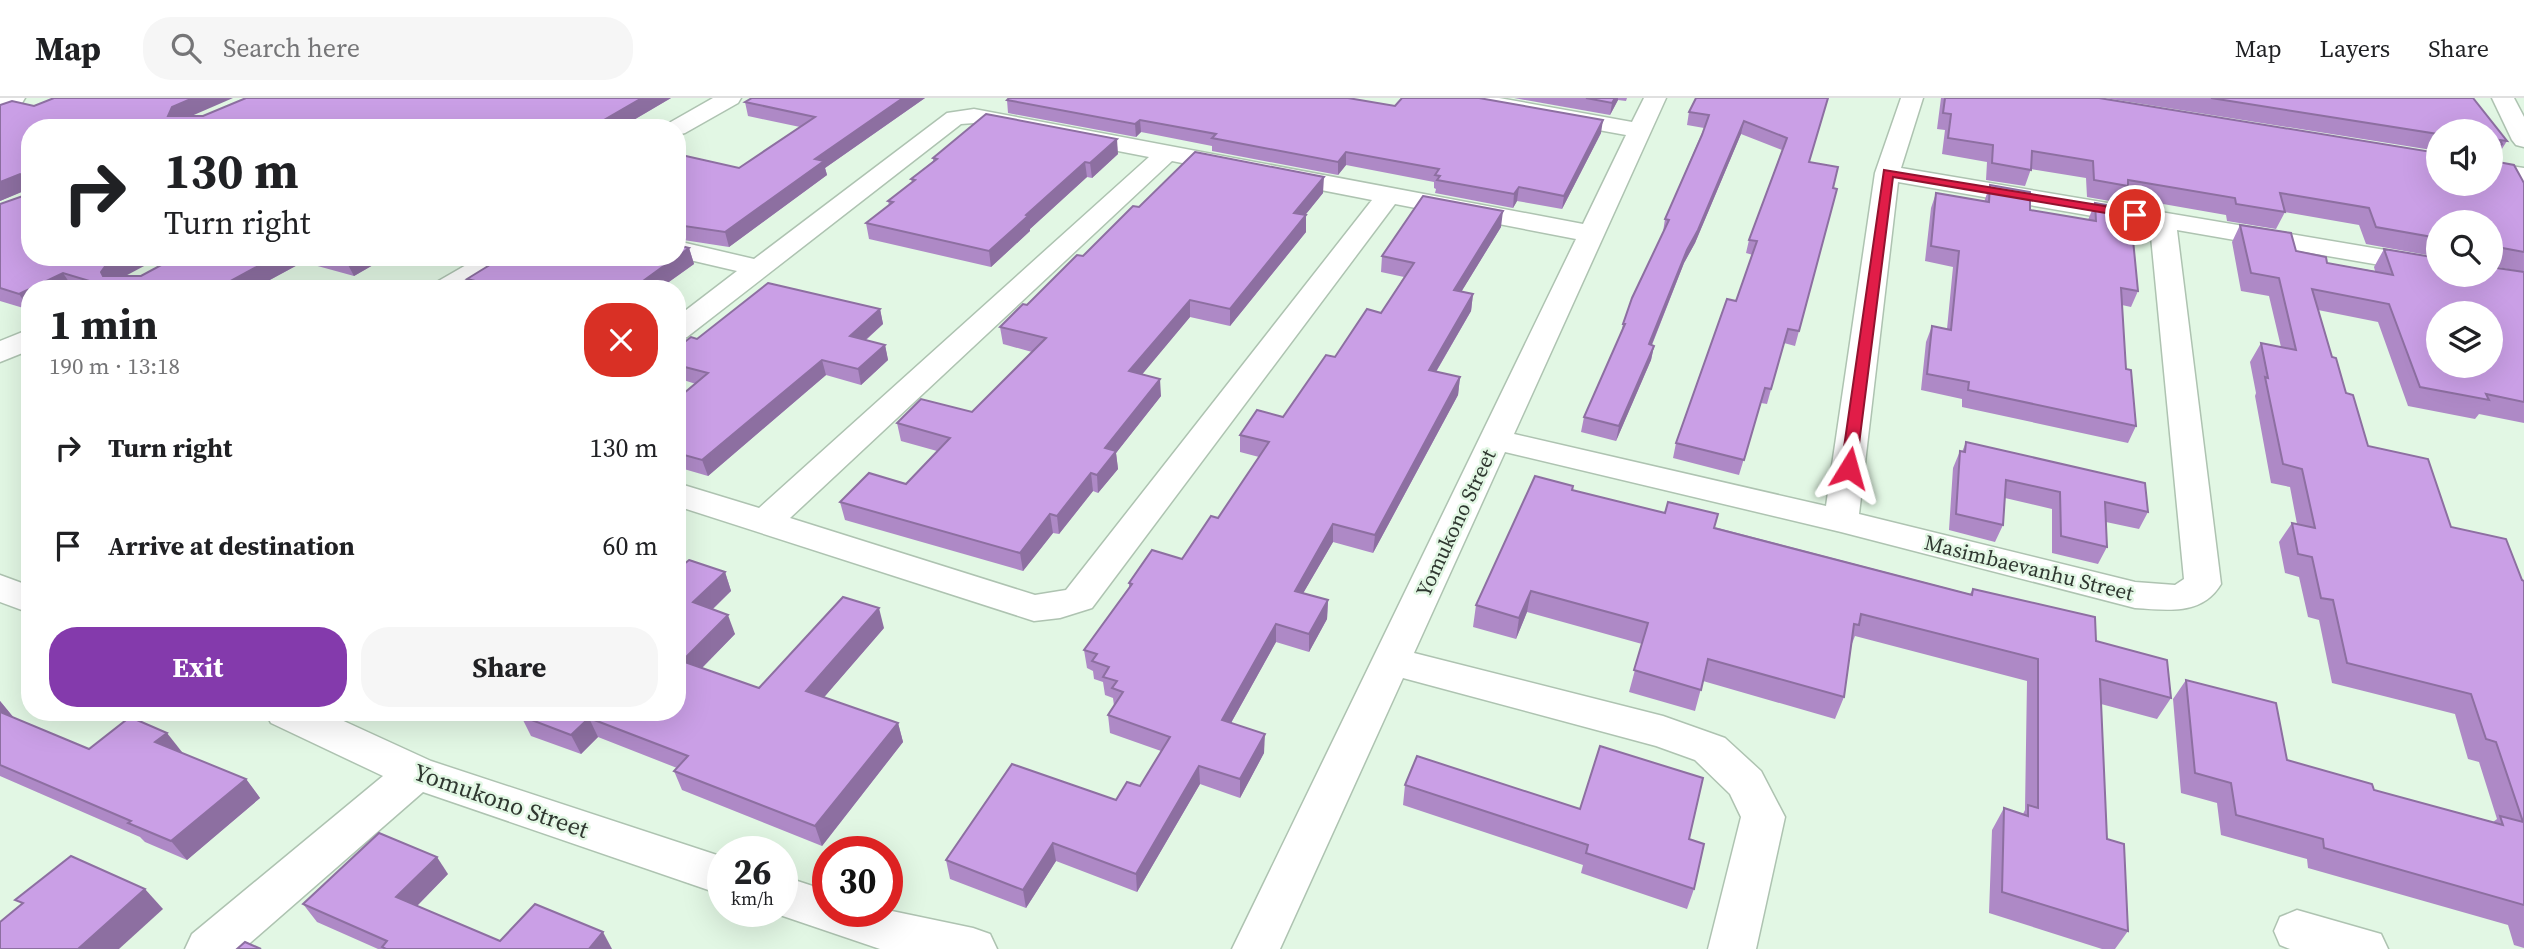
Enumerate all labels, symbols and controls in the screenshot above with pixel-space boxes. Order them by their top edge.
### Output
search box [143,17,633,80]
text: Map [35,26,101,71]
icon: search [167,29,205,67]
text: Search here [223,30,360,66]
text: Map [2235,32,2282,65]
text: Layers [2320,32,2390,65]
text: Share [2428,32,2489,65]
map controls [2426,119,2503,378]
button: sound [2426,119,2503,196]
text: 130 m [164,137,299,204]
icon: right [49,147,140,238]
pin [2105,185,2165,245]
icon: arrive [2116,196,2154,234]
text: Turn right [164,201,310,245]
button: search [2426,210,2503,287]
text: 1 min [49,295,158,353]
button: layers [2426,301,2503,378]
button: close [584,303,658,377]
text: 190 m · 13:18 [49,350,180,382]
icon: right [49,429,87,467]
text: Turn right [108,430,232,466]
text: 130 m [590,430,658,466]
position arrow [1812,431,1886,505]
street label: Yomukono Street [1409,444,1503,601]
icon: arrive [49,527,87,565]
text: Arrive at destination [108,528,355,564]
text: 60 m [603,528,658,564]
street label: Masimbaevanhu Street [1922,528,2137,608]
button: Exit [49,627,347,707]
button: Share [361,627,658,707]
street label: Yomukono Street [409,755,593,846]
speed limit sign: 30 [812,836,903,927]
text: 26 [734,848,771,896]
text: km/h [731,886,774,911]

